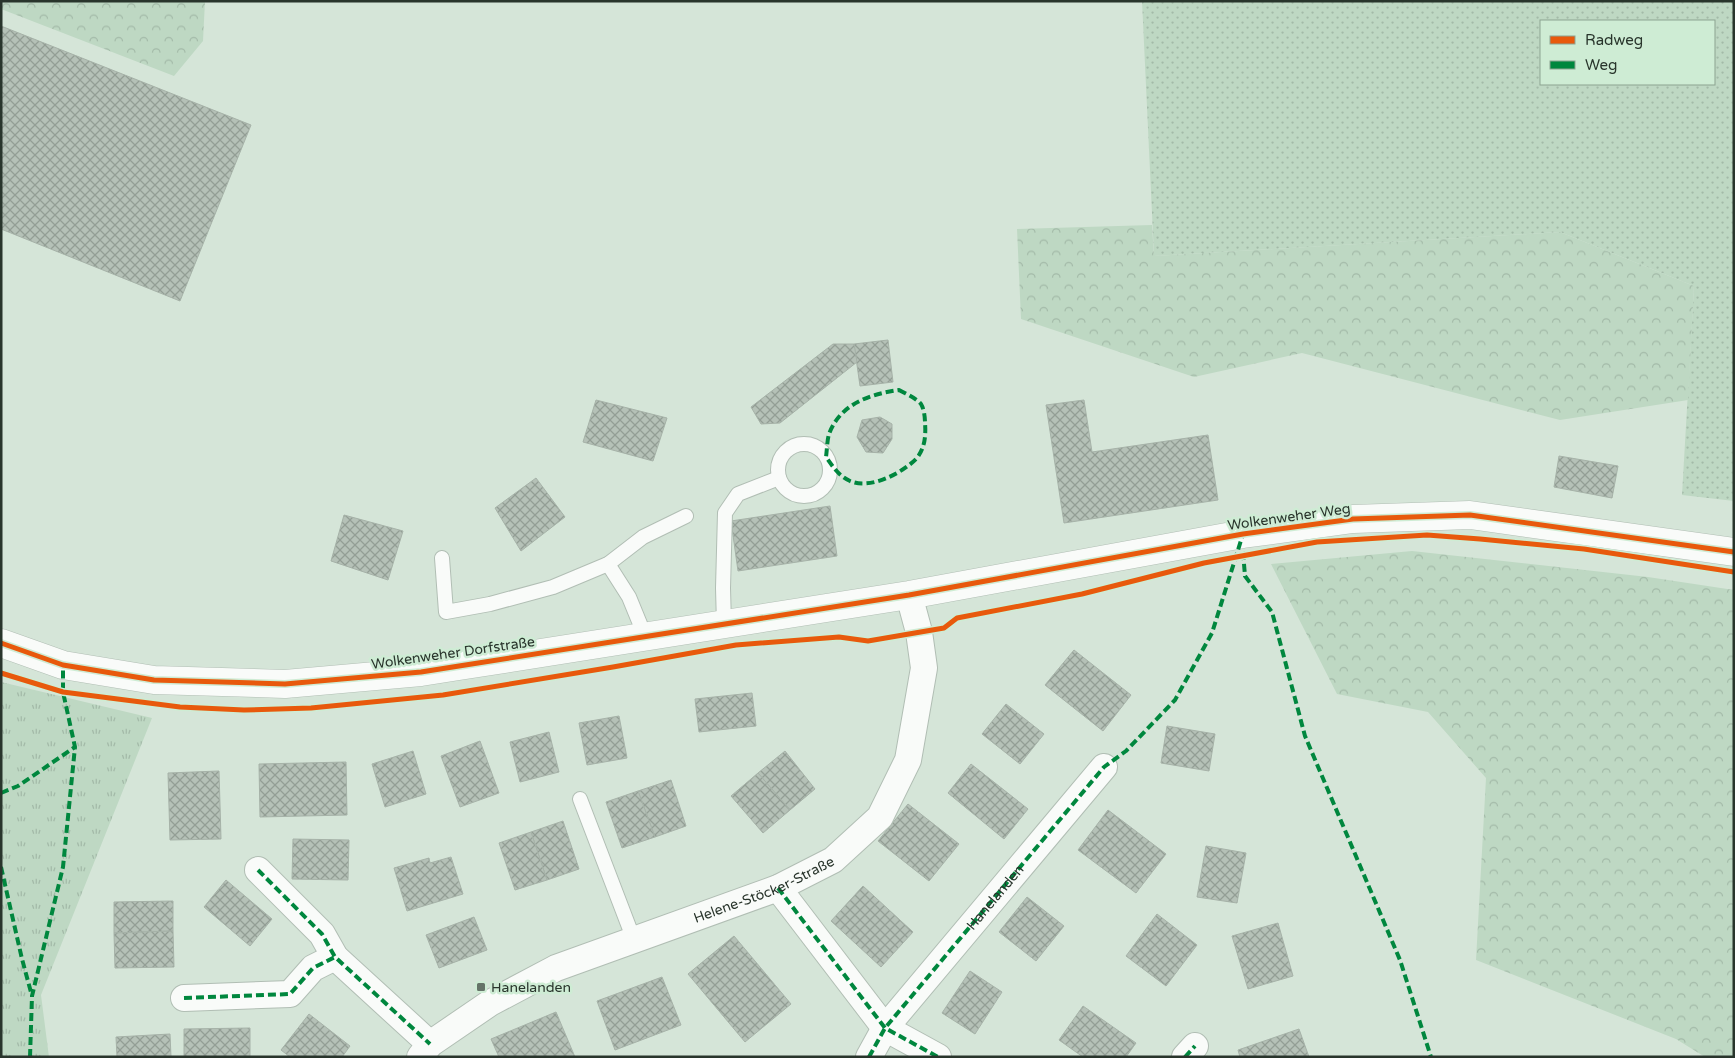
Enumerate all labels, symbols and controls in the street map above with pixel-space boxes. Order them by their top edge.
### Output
legend [1540,20,1715,85]
text: Radweg [1585,31,1643,49]
text: Weg [1585,56,1617,74]
street label: Wolkenweher Weg [1226,500,1352,534]
street label: Wolkenweher Dorfstraße [370,633,536,673]
street label: Helene-Stöcker-Straße [691,852,837,926]
street label: Hanelanden [963,861,1027,933]
place label: Hanelanden [491,979,571,996]
marker: Hanelanden [475,981,487,993]

